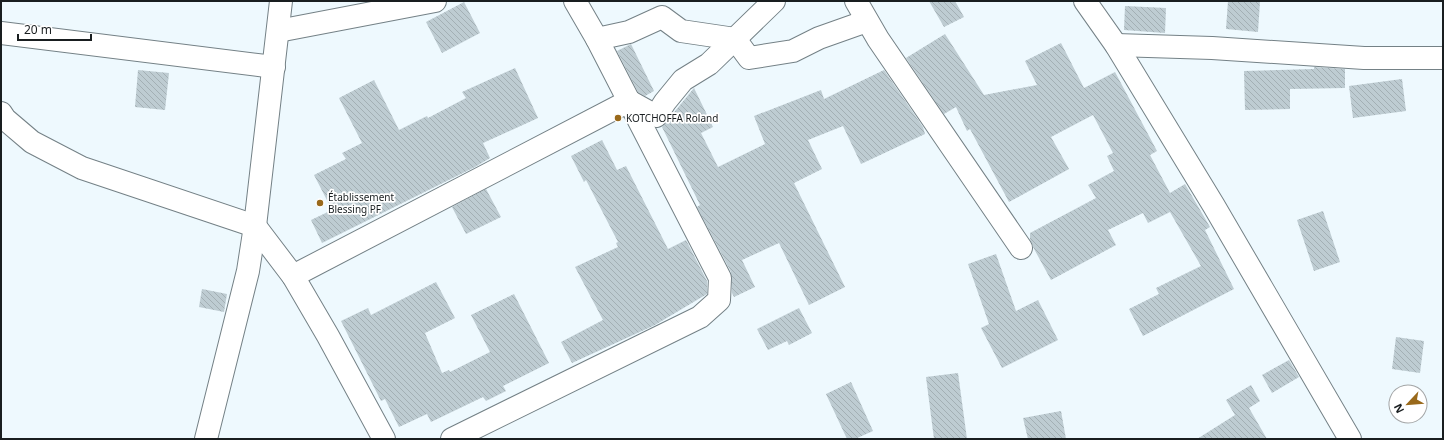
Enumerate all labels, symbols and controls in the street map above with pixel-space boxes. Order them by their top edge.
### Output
scale bar [18,16,91,42]
text: 20 m [24,21,52,38]
place label: KOTCHOFFA Roland [626,111,718,125]
marker: KOTCHOFFA Roland [613,113,623,123]
place label: Établissement Blessing PF [328,190,394,216]
marker: Établissement Blessing PF [315,198,325,208]
north arrow [1388,384,1428,424]
text: N [1390,401,1407,416]

